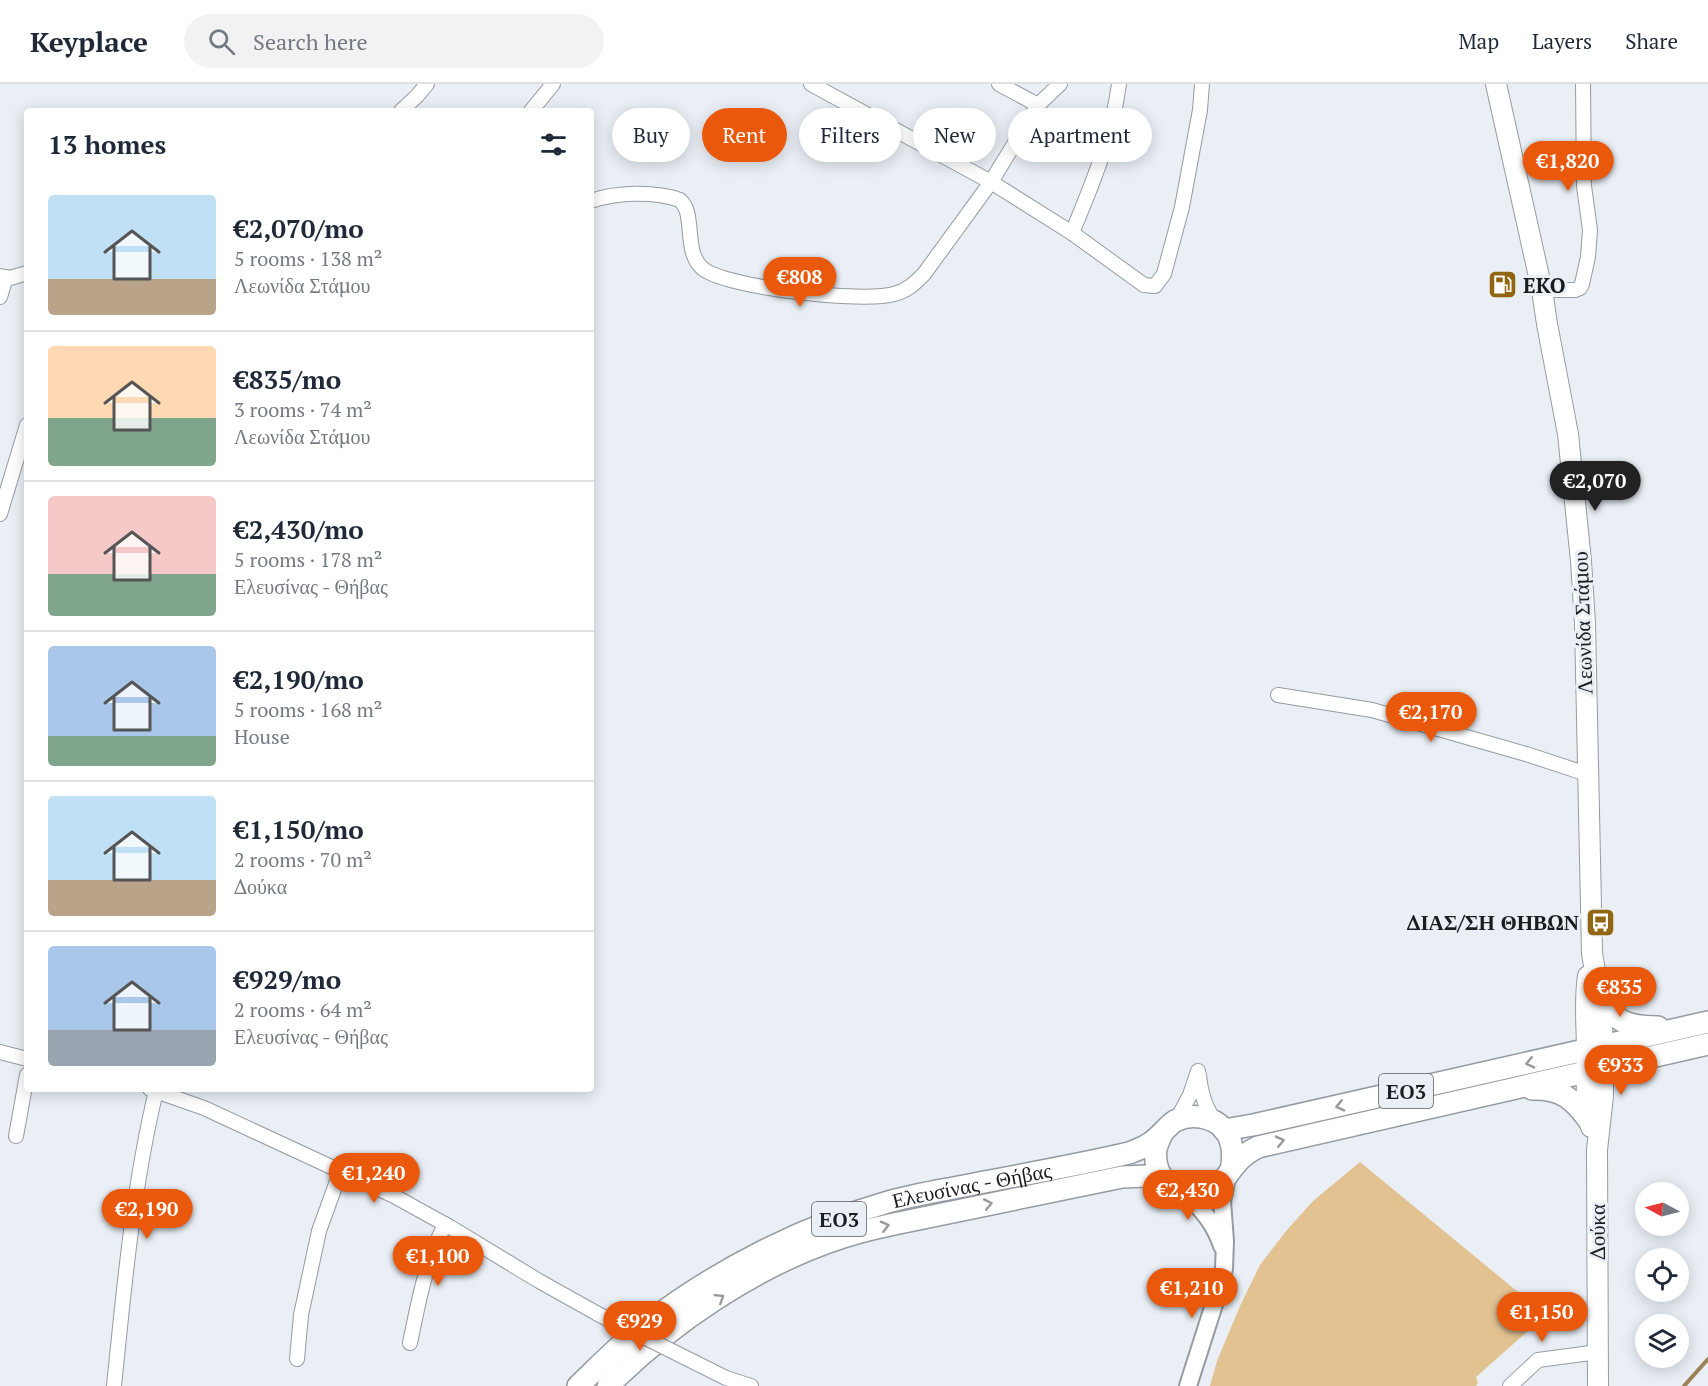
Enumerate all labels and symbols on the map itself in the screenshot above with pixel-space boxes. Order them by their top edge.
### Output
pin: €1,820 [1519,141,1617,192]
pin: €808 [764,257,836,308]
fuel station icon: EKO [1486,269,1518,301]
place label: EKO [1523,271,1566,299]
pin: €2,070 [1546,461,1644,512]
street label: Λεωνίδα Στάμου [1566,551,1598,695]
pin: €2,170 [1382,692,1480,743]
bus stop icon: ΔΙΑΣ/ΣΗ ΘΗΒΩΝ [1584,906,1616,938]
place label: ΔΙΑΣ/ΣΗ ΘΗΒΩΝ [1406,908,1579,936]
pin: €835 [1584,967,1656,1018]
pin: €933 [1585,1045,1657,1096]
one-way arrow [1525,1056,1535,1069]
road number: ΕΟ3 [1379,1074,1433,1108]
one-way arrow [1335,1098,1345,1111]
one-way arrow [1275,1135,1285,1148]
pin: €1,240 [325,1153,423,1204]
street label: Ελευσίνας - Θήβας [889,1156,1054,1214]
pin: €2,430 [1139,1170,1237,1221]
north arrow [1635,1182,1689,1236]
pin: €2,190 [98,1189,196,1240]
one-way arrow [983,1198,993,1211]
road number: ΕΟ3 [812,1202,866,1236]
street label: Δούκα [1583,1204,1611,1260]
one-way arrow [880,1221,890,1234]
pin: €1,100 [389,1236,487,1287]
pin: €1,210 [1143,1268,1241,1319]
pin: €1,150 [1493,1292,1591,1343]
one-way arrow [714,1293,724,1305]
pin: €929 [604,1301,676,1352]

